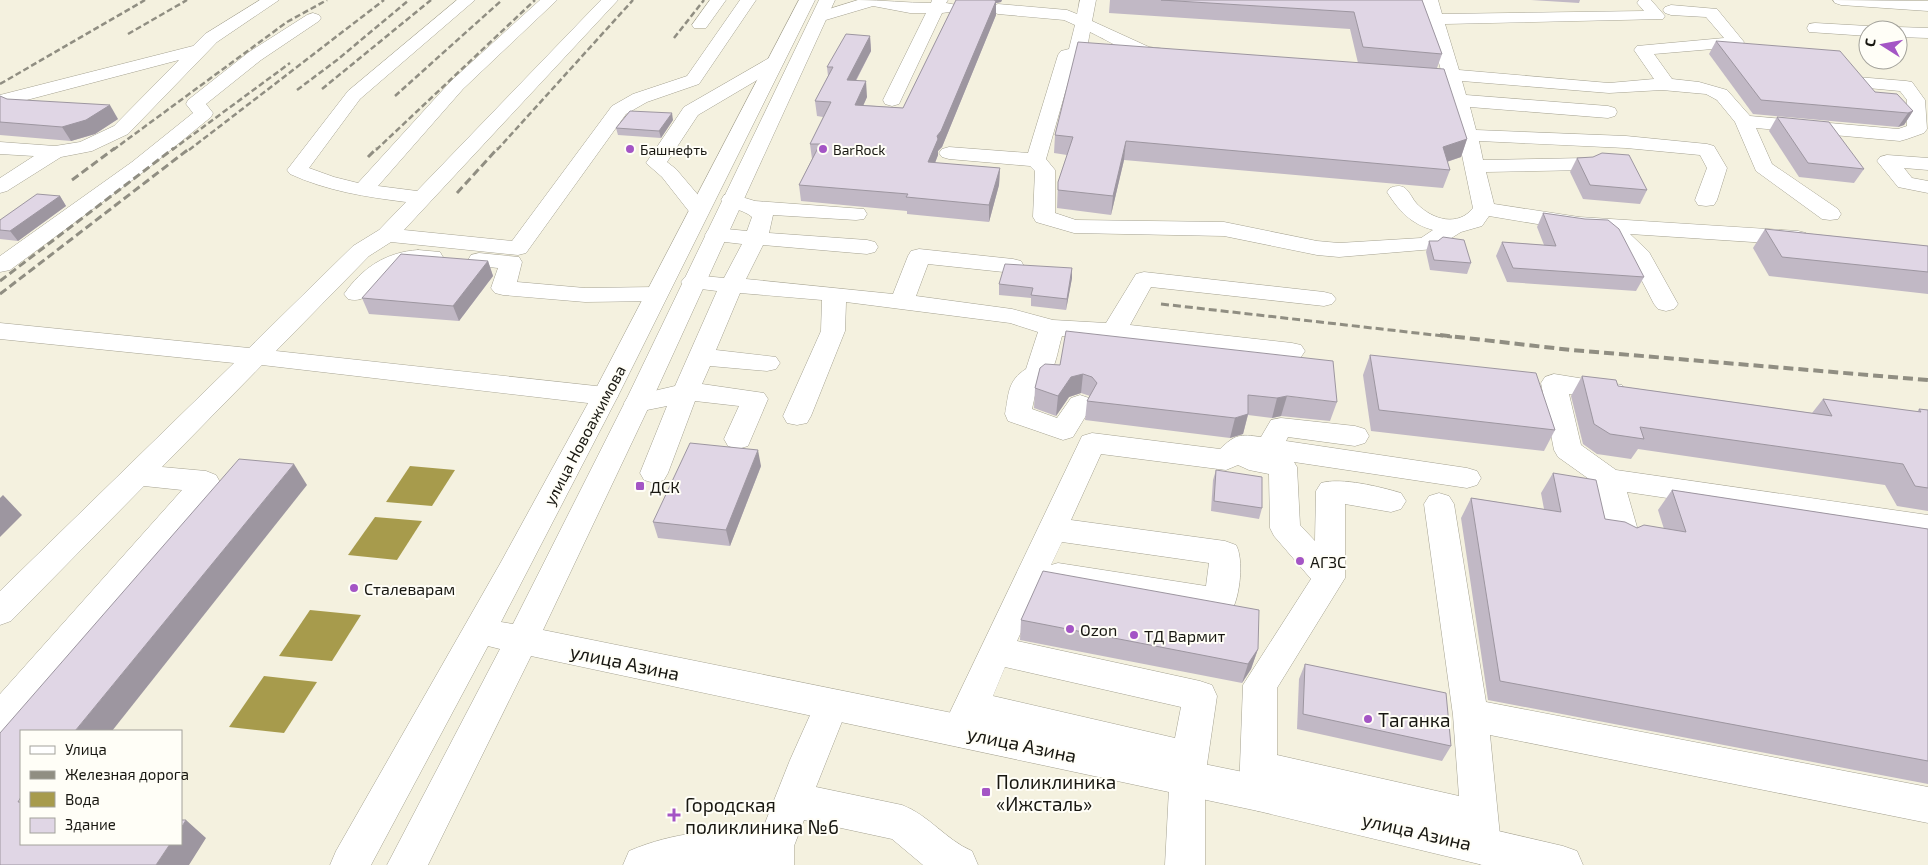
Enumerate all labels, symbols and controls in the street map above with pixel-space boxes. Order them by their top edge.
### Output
north arrow [1858,20,1908,70]
text: С [1861,37,1879,48]
place label: Башнефть [640,141,707,158]
place label: BarRock [833,141,886,158]
marker: Башнефть [624,143,636,155]
marker: BarRock [817,143,829,155]
street label: улица Новоажимова [539,362,630,509]
place label: ДСК [650,477,680,496]
marker: ДСК [634,480,646,492]
place label: АГЗС [1310,552,1346,571]
marker: АГЗС [1294,555,1306,567]
place label: Сталеварам [364,579,455,598]
marker: Сталеварам [348,582,360,594]
place label: Ozon [1080,620,1117,639]
marker: Ozon [1064,623,1076,635]
place label: ТД Вармит [1144,626,1225,645]
marker: ТД Вармит [1128,629,1140,641]
street label: улица Азина [568,639,682,686]
place label: Таганка [1378,708,1451,731]
marker: Таганка [1362,713,1374,725]
street label: улица Азина [965,721,1079,768]
legend [20,730,182,845]
text: Улица [65,740,107,758]
text: Железная дорога [65,765,189,783]
place label: Поликлиника «Ижсталь» [996,770,1116,815]
marker: Поликлиника «Ижсталь» [980,786,992,798]
text: Вода [65,790,100,808]
place label: Городская поликлиника №6 [685,793,839,838]
street label: улица Азина [1360,807,1474,856]
marker: Городская поликлиника №6 [667,808,681,822]
text: Здание [65,815,116,833]

